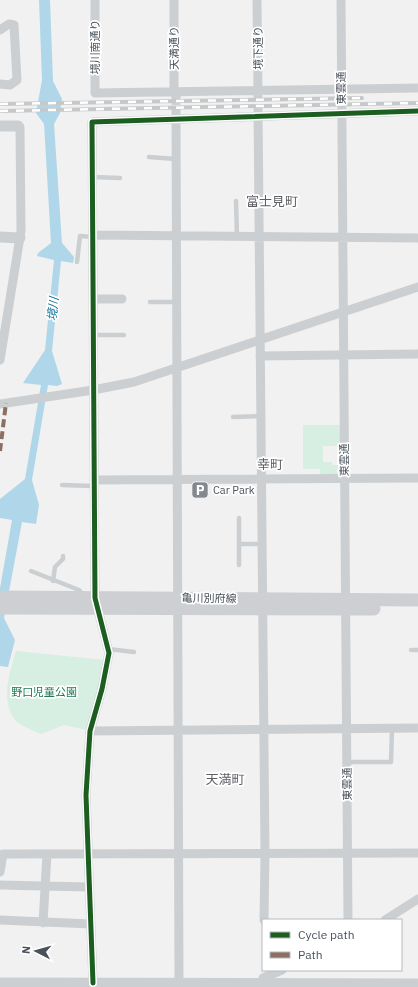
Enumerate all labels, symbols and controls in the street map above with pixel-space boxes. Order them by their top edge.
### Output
street label: 境川南通り [88,20,102,75]
street label: 天満通り [167,26,181,70]
street label: 境下通り [251,26,265,70]
street label: 東雲通 [334,71,348,105]
district label: 富士見町 [246,193,298,210]
water label: 境川 [44,294,61,322]
street label: 東雲通 [337,444,351,477]
district label: 幸町 [257,456,283,473]
parking icon: Car Park [190,480,210,500]
place label: Car Park [213,483,255,497]
street label: 亀川別府線 [181,591,237,605]
park label: 野口児童公園 [11,685,77,699]
street label: 東雲通 [340,767,354,801]
district label: 天満町 [205,771,245,788]
legend [262,919,402,971]
text: Cycle path [298,927,355,942]
north arrow [16,931,56,971]
text: N [19,945,33,955]
text: Path [298,947,323,962]

